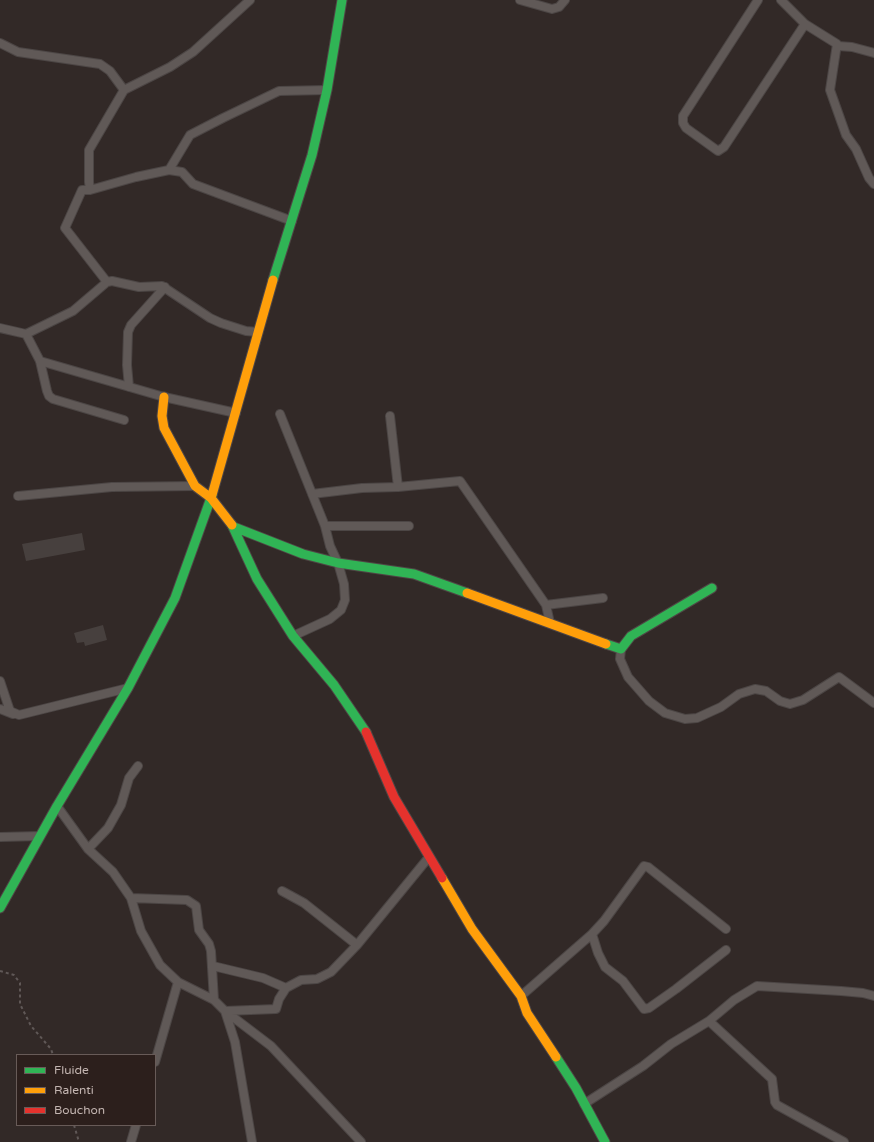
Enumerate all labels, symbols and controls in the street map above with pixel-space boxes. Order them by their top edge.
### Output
legend [16,1054,156,1126]
text: Fluide [54,1063,89,1077]
text: Ralenti [54,1083,94,1097]
text: Bouchon [54,1103,105,1117]

